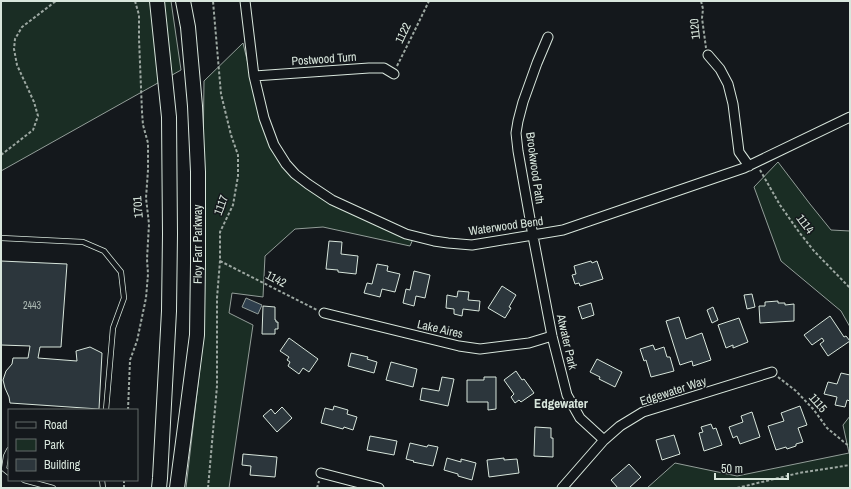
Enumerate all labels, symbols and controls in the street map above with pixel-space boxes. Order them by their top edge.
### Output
street label: 1120 [686,18,704,40]
street label: 1122 [391,20,415,46]
street label: Postwood Turn [291,49,357,69]
street label: Brookwood Path [522,131,548,205]
street label: 1117 [210,192,232,217]
street label: 1701 [129,195,147,218]
street label: Floy Farr Parkway [190,204,206,284]
street label: 1114 [792,211,818,237]
street label: Waterwood Bend [468,213,544,239]
street label: 1142 [263,267,289,291]
house number: 2443 [23,299,42,312]
street label: Atwater Park [553,312,581,371]
street label: Lake Aires [416,316,465,342]
street label: Edgewater Way [638,373,708,409]
street label: 1115 [805,390,831,416]
district label: Edgewater [534,395,589,412]
legend [8,409,138,481]
text: Road [44,417,68,433]
text: Park [44,437,64,453]
scale bar [715,455,788,481]
text: Building [44,457,81,473]
text: 50 m [721,461,743,477]

